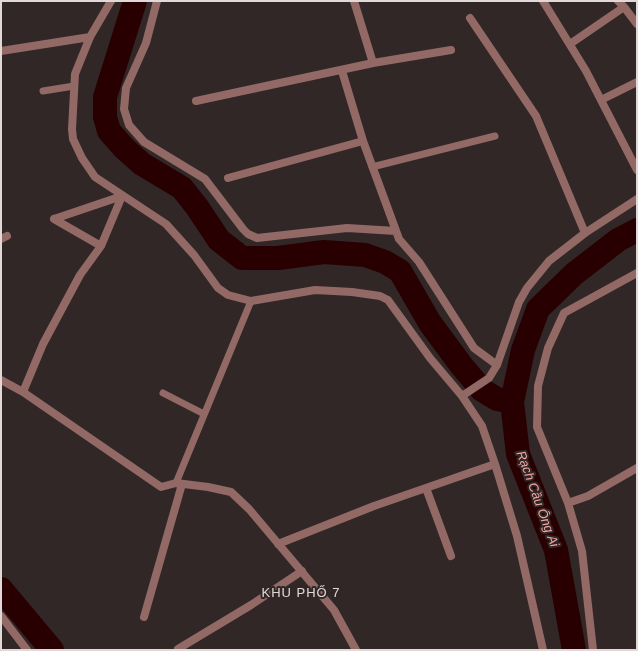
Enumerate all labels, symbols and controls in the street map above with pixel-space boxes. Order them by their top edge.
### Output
water label: Rạch Cầu Ông Ai [512,449,562,549]
district label: KHU PHỐ 7 [261,585,341,601]

